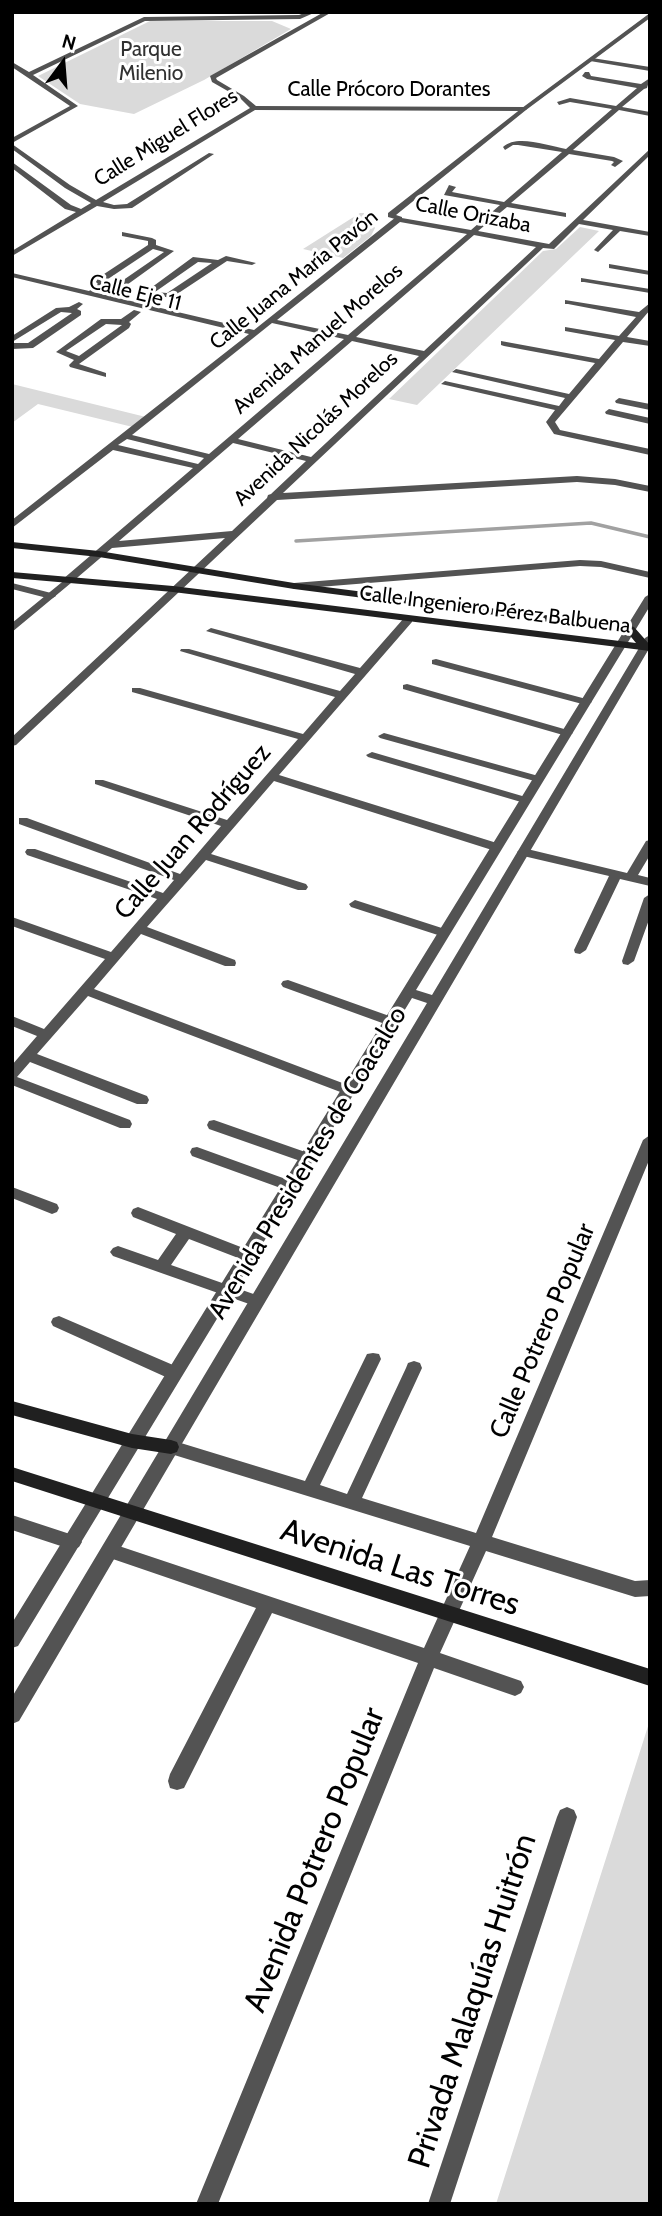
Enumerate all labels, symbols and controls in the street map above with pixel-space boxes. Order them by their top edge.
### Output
north arrow [28,28,98,98]
text: N [59,29,79,55]
park label: Parque Milenio [119,37,183,87]
street label: Calle Prócoro Dorantes [288,77,490,103]
street label: Calle Miguel Flores [89,84,243,192]
street label: Calle Orizaba [413,191,533,239]
street label: Calle Juana María Pavón [205,205,383,355]
street label: Avenida Manuel Morelos [228,258,408,420]
street label: Calle Eje 11 [86,269,184,317]
street label: Avenida Nicolás Morelos [229,347,403,511]
street label: Calle Ingeniero Pérez Balbuena [358,581,632,639]
street label: Calle Juan Rodríguez [108,738,278,926]
street label: Avenida Presidentes de Coacalco [202,1001,414,1325]
street label: Calle Potrero Popular [484,1219,602,1443]
street label: Avenida Las Torres [276,1511,524,1625]
street label: Avenida Potrero Popular [236,1702,394,2018]
street label: Privada Malaquías Huitrón [401,1829,545,2173]

